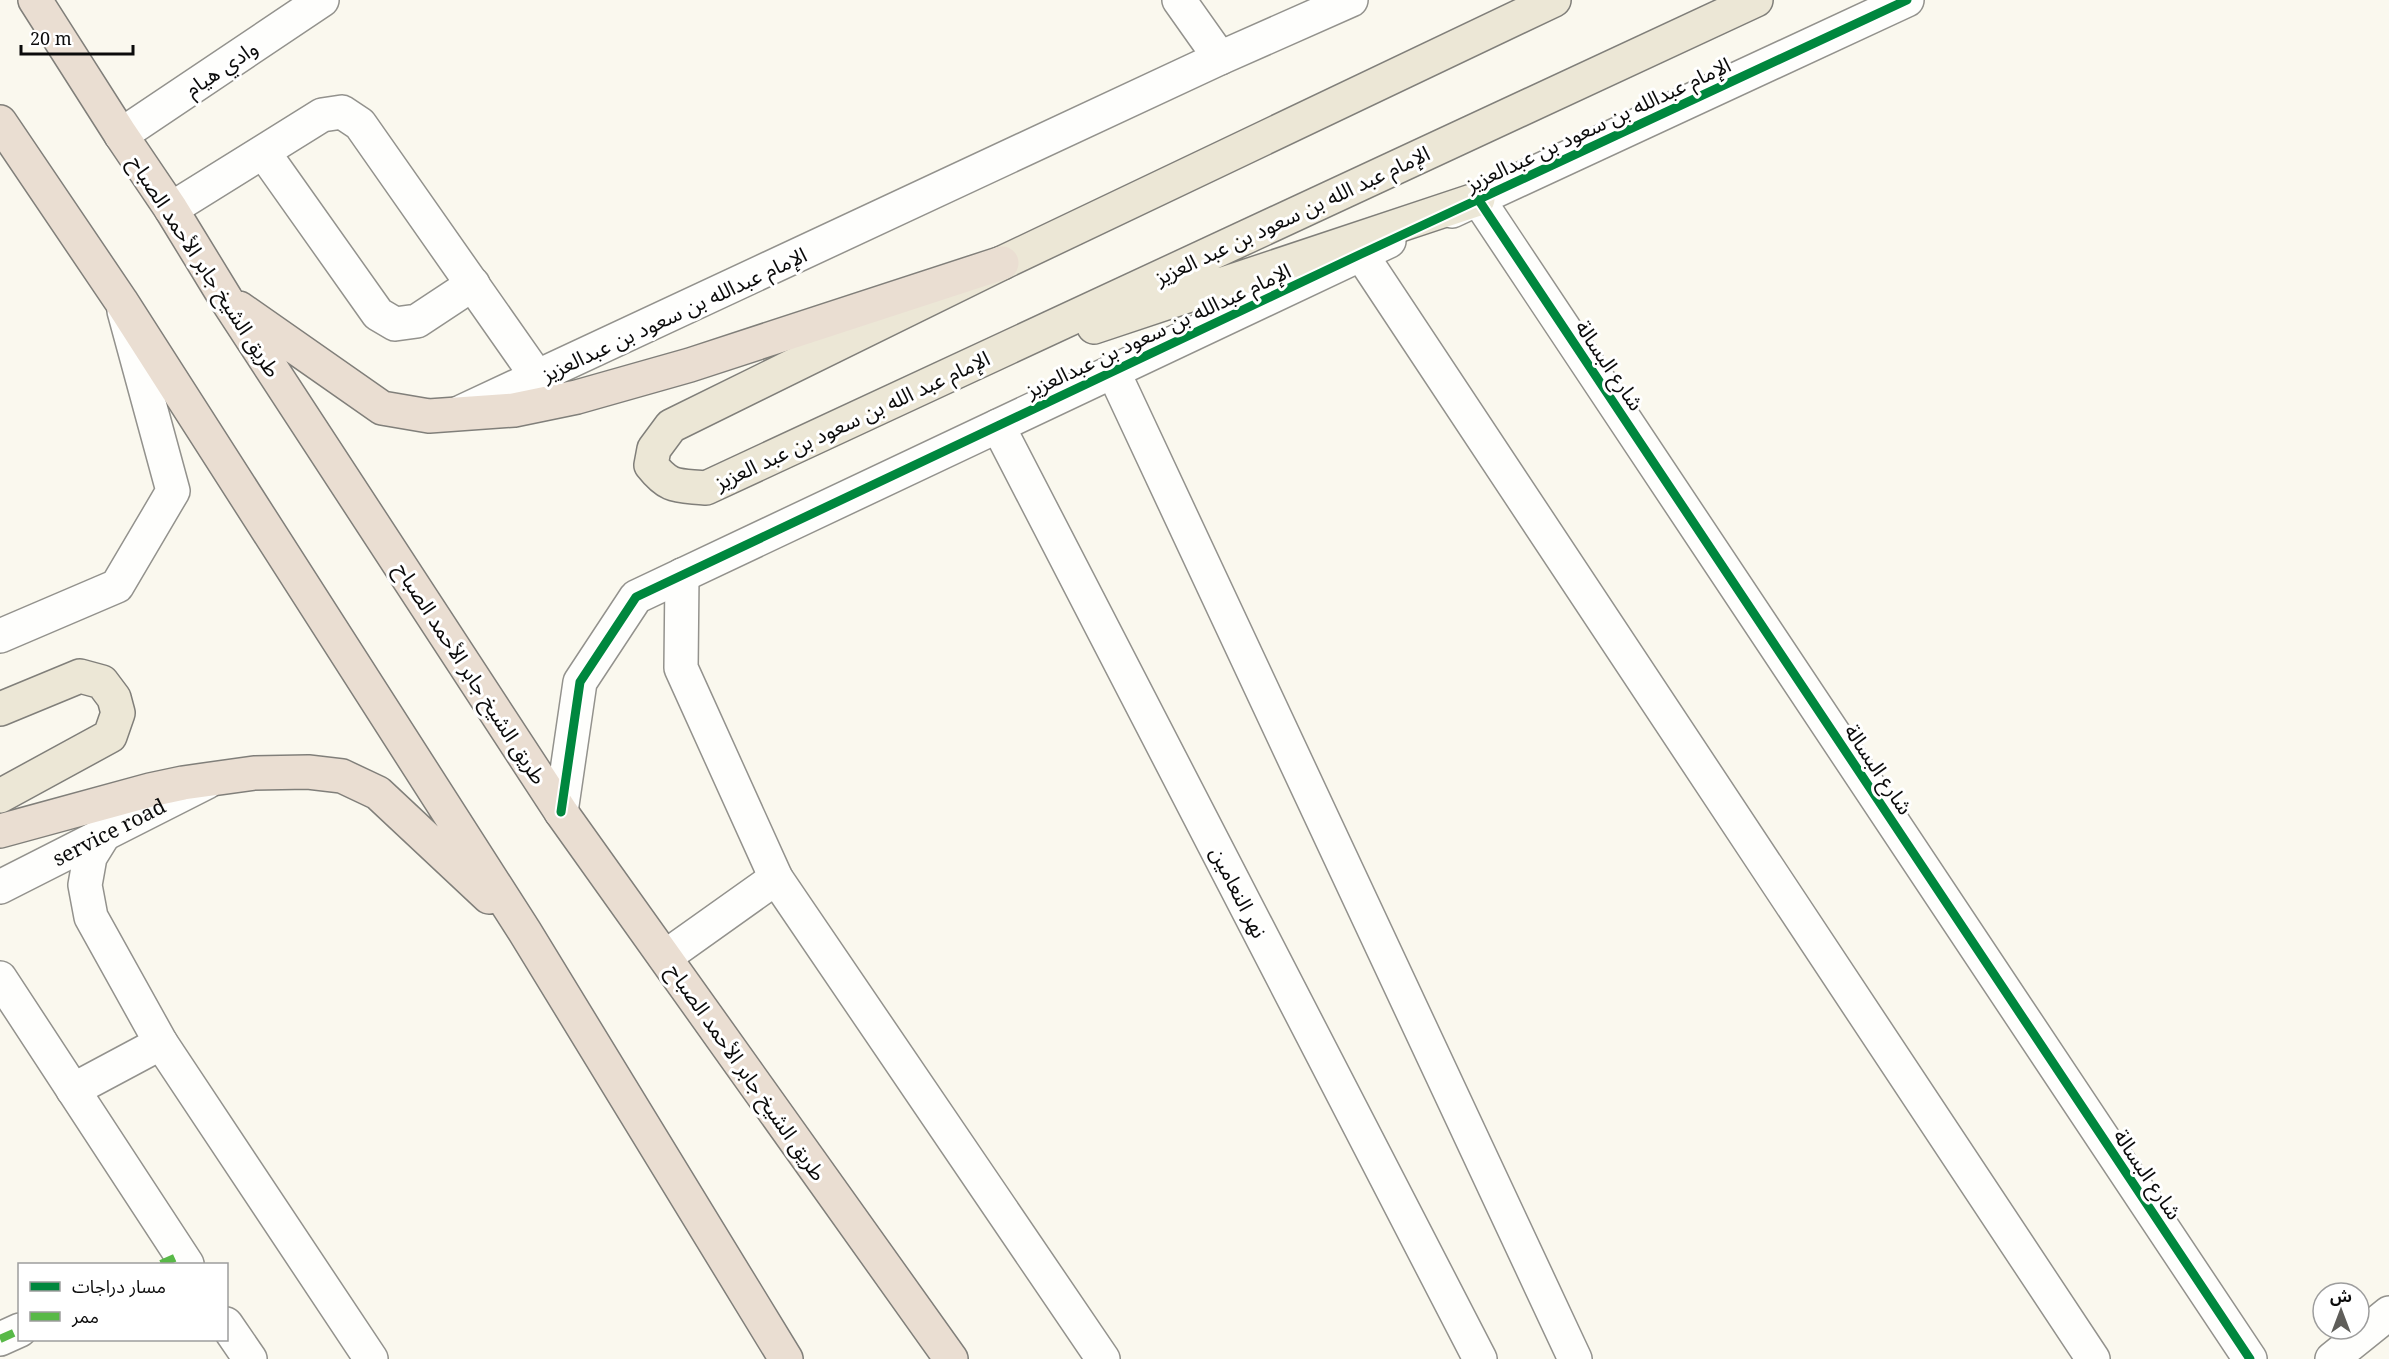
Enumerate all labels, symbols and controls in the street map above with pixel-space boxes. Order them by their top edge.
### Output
scale bar [21,18,134,56]
text: 20 m [30,26,72,50]
street label: وادي هيام [179,33,264,105]
street label: الإمام عبدالله بن سعود بن عبدالعزيز [1460,50,1736,201]
street label: الإمام عبد الله بن سعود بن عبد العزيز [1149,139,1435,294]
street label: طريق الشيخ جابر الأحمد الصباح [121,150,287,383]
street label: الإمام عبدالله بن سعود بن عبدالعزيز [536,240,812,391]
street label: الإمام عبدالله بن سعود بن عبدالعزيز [1020,256,1296,407]
street label: شارع البسالة [1568,314,1651,417]
street label: الإمام عبد الله بن سعود بن عبد العزيز [709,344,995,499]
street label: طريق الشيخ جابر الأحمد الصباح [387,557,553,790]
street label: شارع البسالة [1837,718,1920,821]
street label: service road [47,791,170,872]
street label: نهر النعامين [1204,842,1274,942]
street label: طريق الشيخ جابر الأحمد الصباح [660,958,833,1187]
street label: شارع البسالة [2106,1123,2189,1226]
legend [18,1263,228,1341]
text: مسار دراجات [72,1274,166,1298]
north arrow [2311,1281,2371,1341]
text: ش [2330,1285,2352,1307]
text: ممر [71,1304,99,1328]

